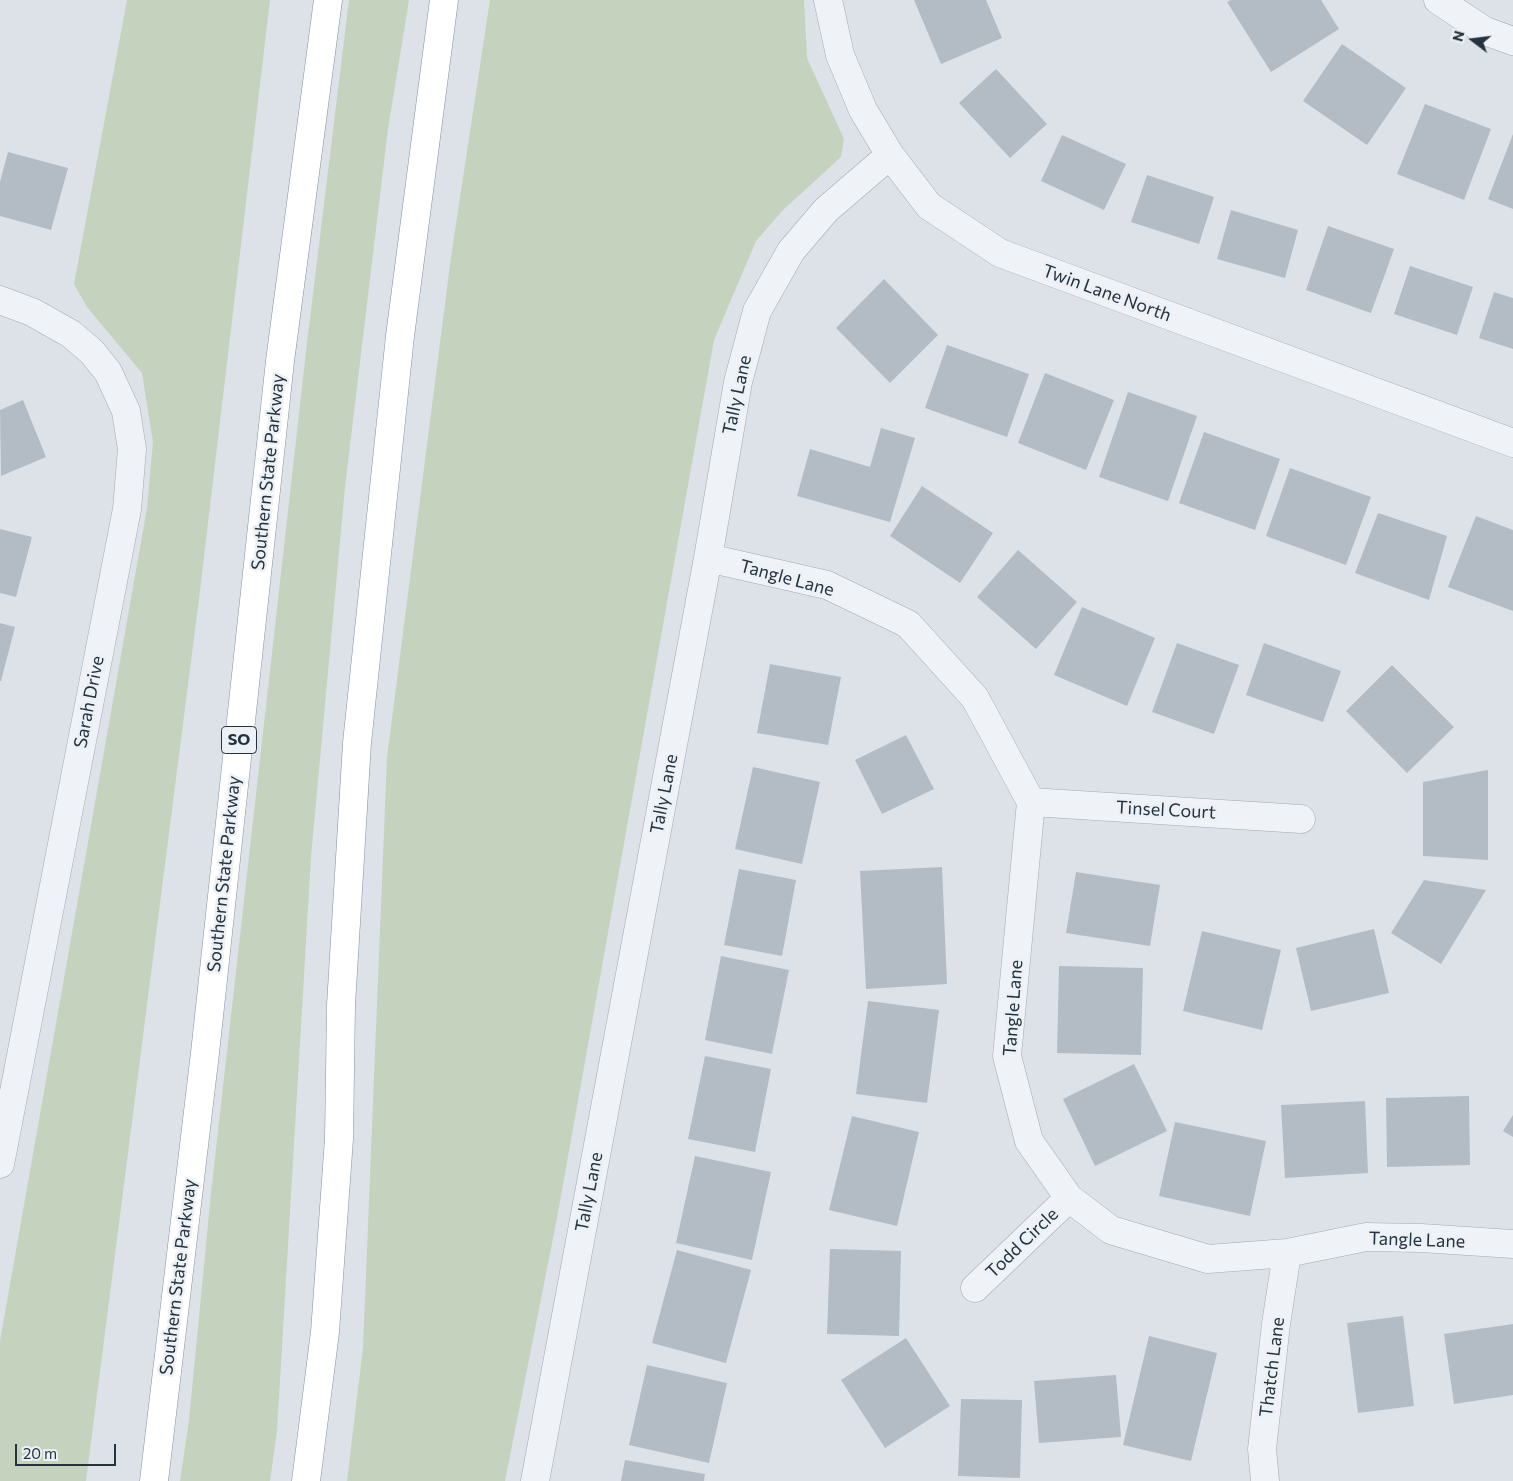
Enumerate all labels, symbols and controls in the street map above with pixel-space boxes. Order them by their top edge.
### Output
north arrow [1448,15,1498,65]
text: N [1448,29,1468,43]
street label: Twin Lane North [1040,260,1174,326]
street label: Tally Lane [718,353,756,437]
street label: Southern State Parkway [247,373,289,571]
street label: Tangle Lane [738,555,836,601]
street label: Sarah Drive [69,654,109,750]
road number: SO [222,726,256,754]
street label: Tally Lane [646,752,682,836]
street label: Southern State Parkway [203,775,245,973]
street label: Tinsel Court [1116,797,1216,823]
street label: Tangle Lane [999,959,1027,1057]
street label: Tally Lane [571,1150,607,1234]
street label: Southern State Parkway [155,1178,201,1376]
street label: Todd Circle [981,1203,1063,1283]
street label: Tangle Lane [1368,1228,1466,1252]
street label: Thatch Lane [1255,1316,1289,1418]
scale bar [18,1434,119,1466]
text: 20 m [23,1444,57,1462]

